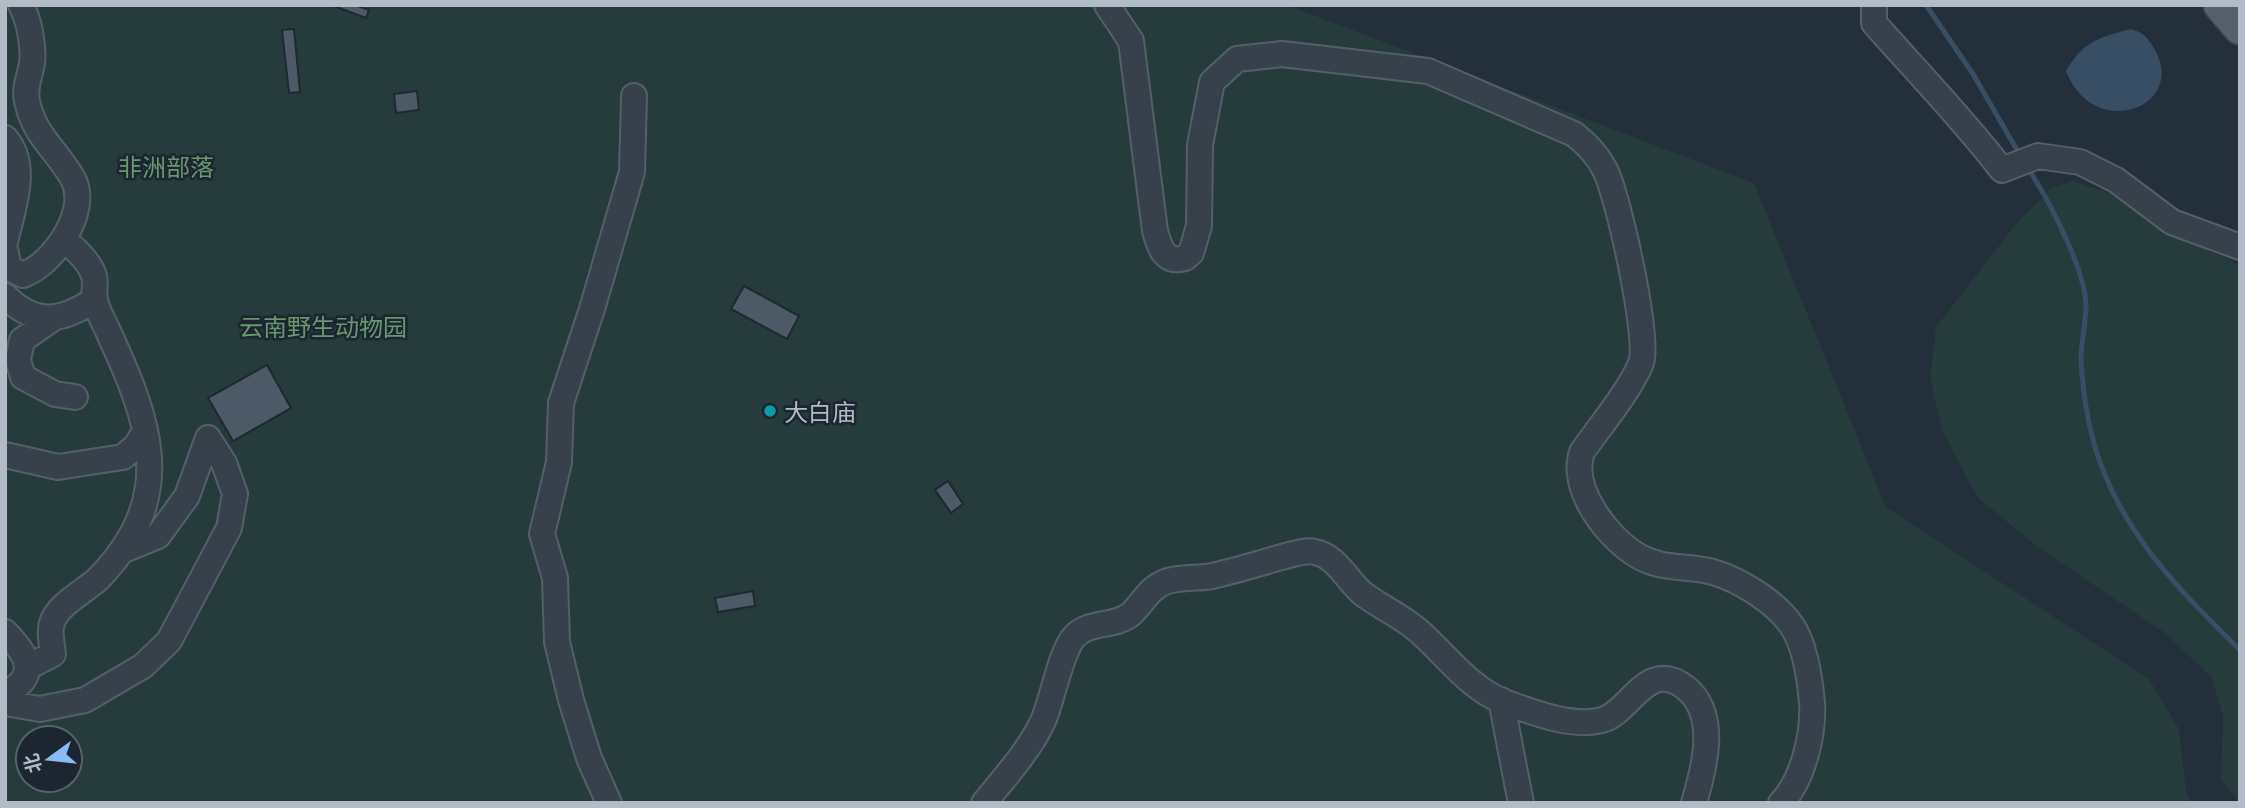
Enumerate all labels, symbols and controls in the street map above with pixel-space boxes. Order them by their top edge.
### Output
park label: 非洲部落 [118,150,214,183]
park label: 云南野生动物园 [239,310,407,343]
place label: 大白庙 [784,395,856,428]
marker: 大白庙 [762,403,778,419]
north arrow [14,724,84,794]
text: 北 [18,751,48,776]

